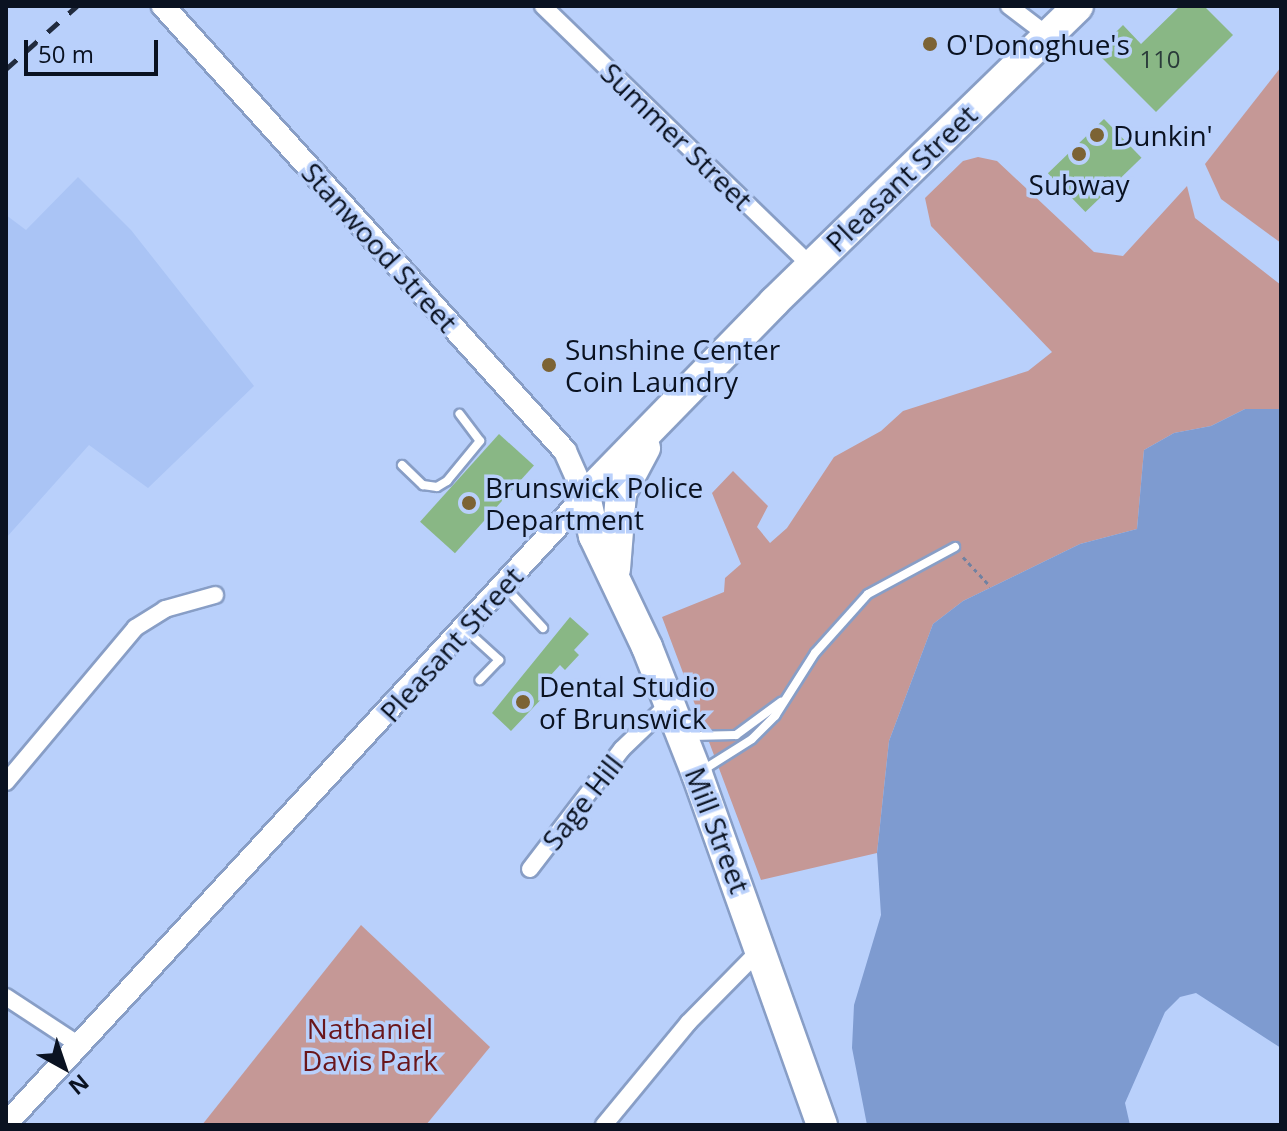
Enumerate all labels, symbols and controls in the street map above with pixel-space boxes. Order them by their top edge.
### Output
scale bar [28,24,162,74]
place label: O'Donoghue's [946,27,1130,61]
marker: O'Donoghue's [921,35,939,53]
text: 50 m [38,37,94,70]
house number: 110 [1139,45,1181,73]
street label: Summer Street [594,55,760,217]
street label: Pleasant Street [819,98,983,258]
place label: Dunkin' [1113,118,1213,152]
marker: Dunkin' [1088,126,1106,144]
marker: Subway [1070,145,1088,163]
street label: Stanwood Street [295,155,465,339]
place label: Subway [1029,167,1129,201]
place label: Sunshine Center Coin Laundry [565,332,780,398]
marker: Sunshine Center Coin Laundry [540,356,558,374]
place label: Brunswick Police Department [485,470,703,536]
marker: Brunswick Police Department [460,494,478,512]
street label: Pleasant Street [373,560,529,728]
place label: Dental Studio of Brunswick [539,669,716,735]
marker: Dental Studio of Brunswick [514,693,532,711]
street label: Sage Hill [535,748,629,856]
street label: Mill Street [679,762,757,898]
park label: Nathaniel Davis Park [302,1011,438,1077]
north arrow [24,1027,104,1107]
text: N [63,1068,96,1103]

